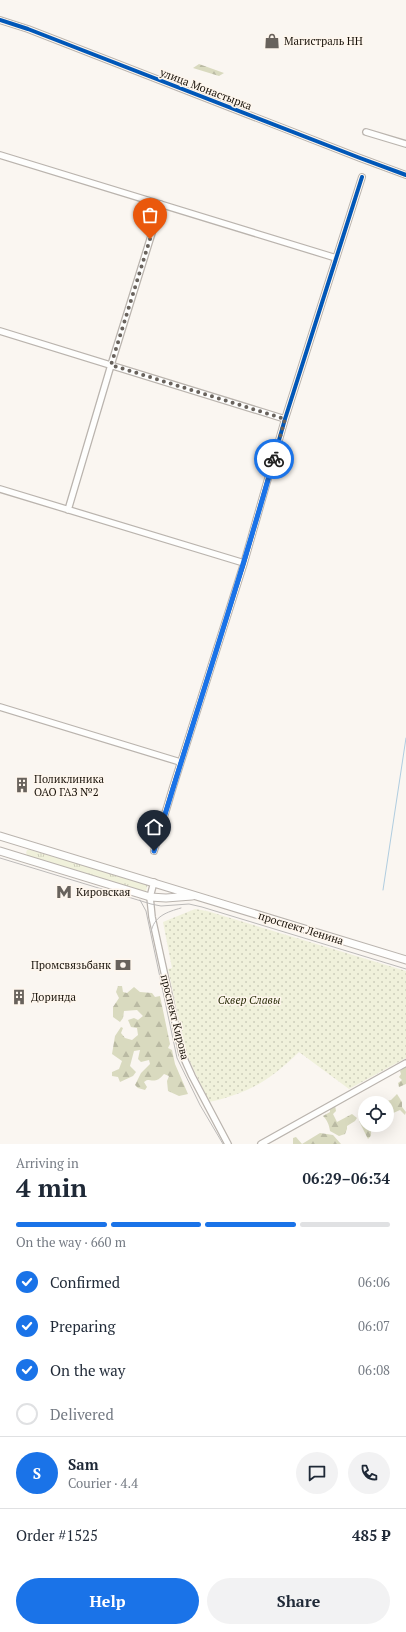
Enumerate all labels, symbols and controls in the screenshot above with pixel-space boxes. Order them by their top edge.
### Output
shop icon: Магистраль НН [263,32,281,50]
place label: Магистраль НН [284,34,363,48]
street label: улица Монастырка [157,65,254,113]
pin [133,198,167,239]
icon: bag [139,204,161,226]
courier [254,439,294,479]
icon: bike [263,448,285,470]
place label: Поликлиника ОАО ГАЗ №2 [34,772,105,799]
building icon: Поликлиника ОАО ГАЗ №2 [13,776,31,794]
pin [137,810,171,851]
icon: home [143,816,165,838]
metro station icon: Кировская [55,883,73,901]
place label: Кировская [76,885,131,899]
street label: проспект Ленина [257,908,346,948]
bank icon: Промсвязьбанк [114,956,132,974]
place label: Промсвязьбанк [31,958,111,972]
street label: проспект Кирова [158,973,192,1062]
building icon: Доринда [10,988,28,1006]
place label: Доринда [31,990,76,1004]
park label: Сквер Славы [218,993,280,1007]
map controls [358,1096,394,1132]
button: locate [358,1096,394,1132]
text: Arriving in [16,1154,79,1172]
text: 06:29–06:34 [303,1168,390,1188]
text: 4 min [16,1170,87,1204]
text: On the way · 660 m [16,1233,126,1251]
icon: check [16,1271,38,1293]
text: Confirmed [50,1272,120,1292]
text: 06:06 [358,1273,390,1291]
icon: check [16,1315,38,1337]
text: Preparing [50,1316,115,1336]
text: 06:07 [358,1317,390,1335]
icon: check [16,1359,38,1381]
text: On the way [50,1360,125,1380]
text: 06:08 [358,1361,390,1379]
text: Delivered [50,1404,114,1424]
button: chat [296,1452,338,1494]
button: phone [348,1452,390,1494]
text: Sam [68,1454,99,1474]
text: S [33,1463,41,1483]
text: Courier · 4.4 [68,1474,138,1492]
text: Order #1525 [16,1525,98,1545]
text: 485 ₽ [352,1525,390,1545]
button: Help [16,1578,199,1624]
button: Share [207,1578,390,1624]

